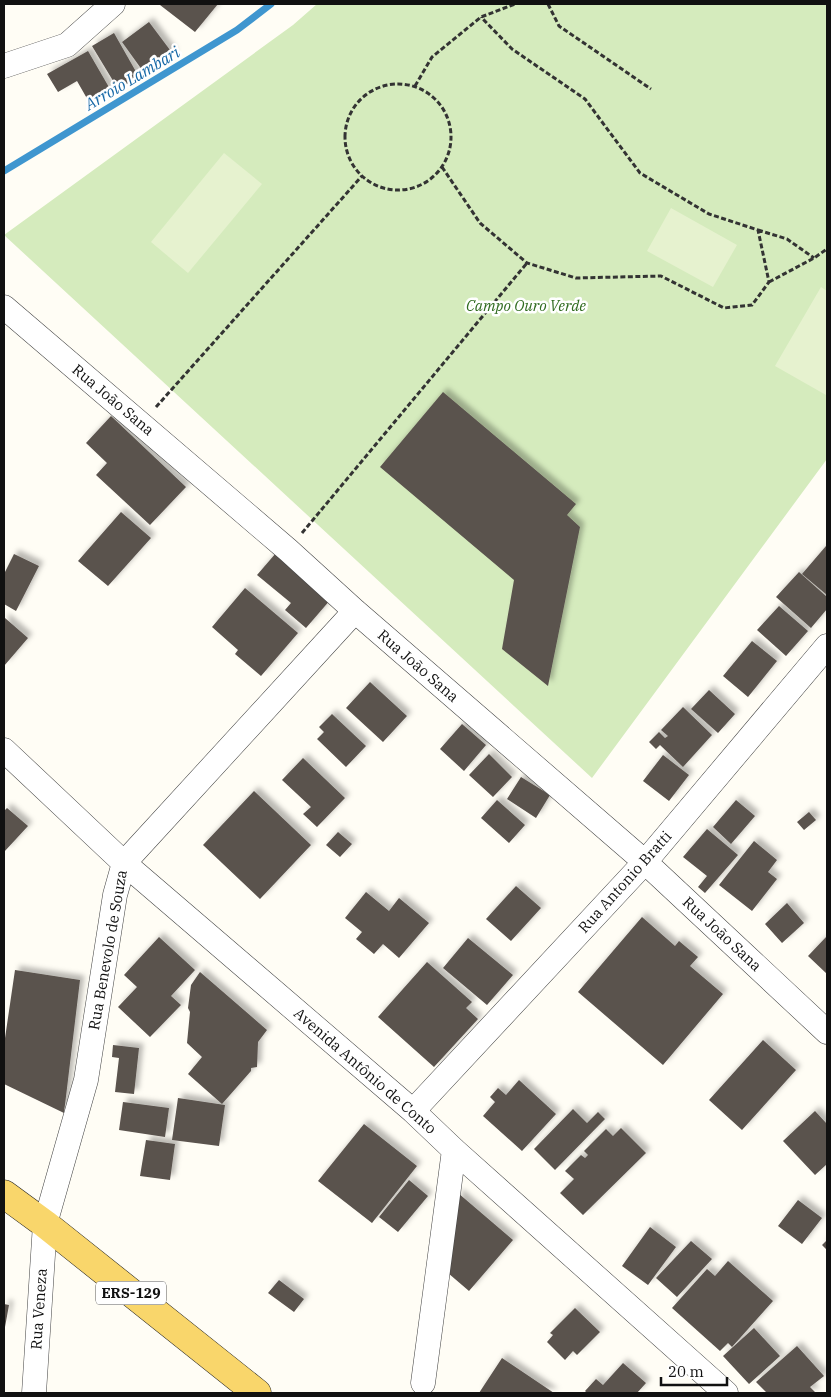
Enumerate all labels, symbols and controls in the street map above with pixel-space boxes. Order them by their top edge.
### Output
water label: Arroio Lambari [80,42,183,115]
park label: Campo Ouro Verde [466,296,586,315]
street label: Rua João Sana [68,360,158,439]
street label: Rua João Sana [374,625,463,706]
street label: Rua Antonio Bratti [574,827,676,937]
street label: Rua Benevolo de Souza [84,868,131,1032]
street label: Rua João Sana [679,892,766,975]
street label: Avenida Antônio de Conto [290,1003,441,1138]
street label: Rua Veneza [26,1268,51,1350]
road number: ERS-129 [96,1282,166,1305]
scale bar [661,1354,727,1386]
text: 20 m [668,1362,704,1381]

